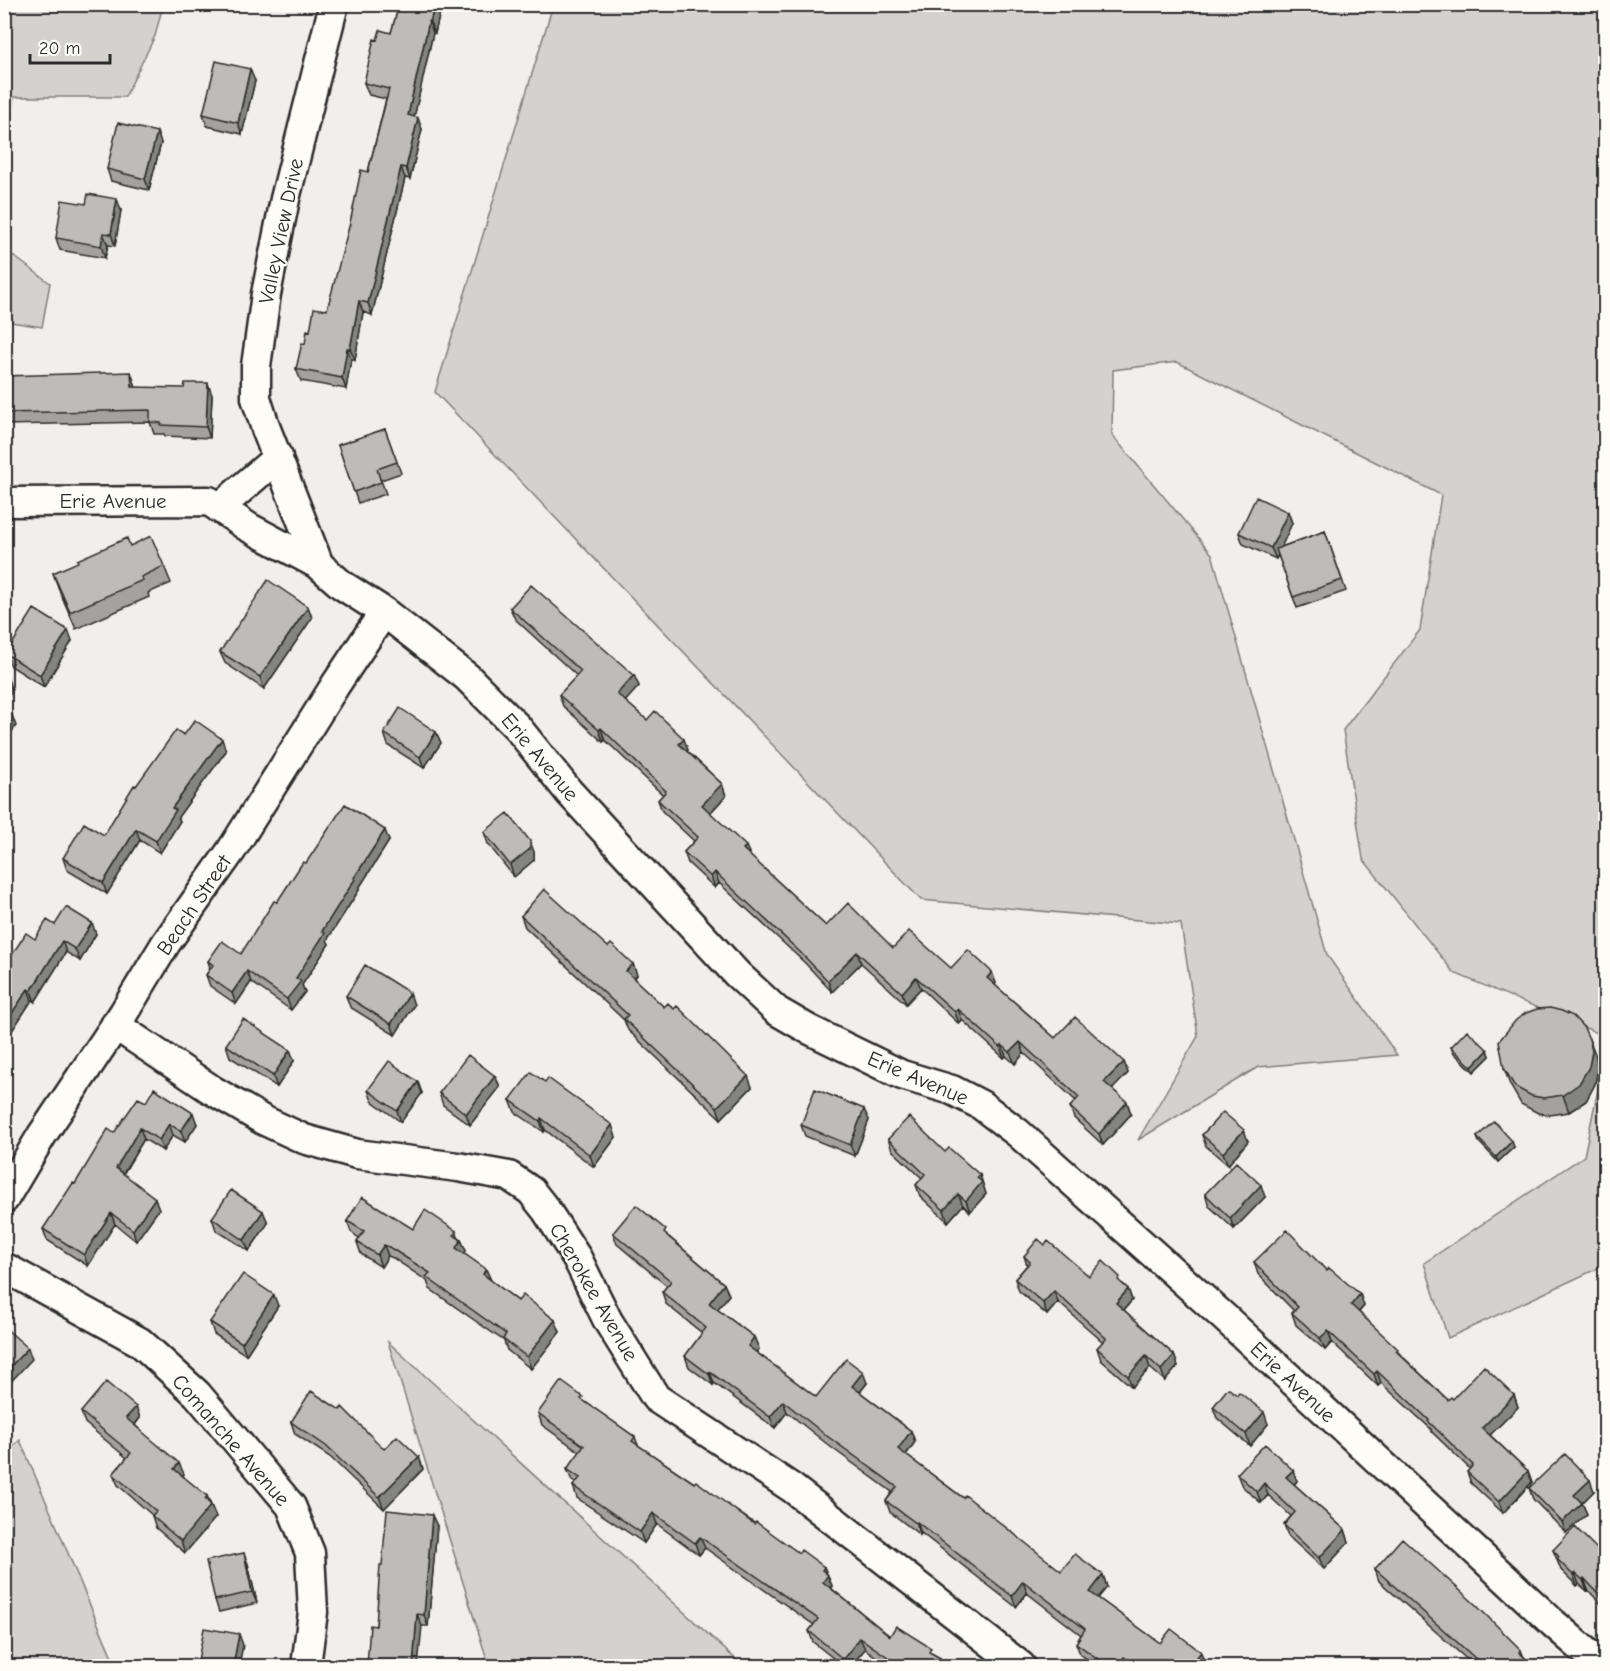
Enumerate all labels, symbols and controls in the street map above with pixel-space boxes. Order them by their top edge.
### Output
scale bar [30,27,110,65]
text: 20 m [39,38,80,59]
street label: Valley View Drive [254,156,308,306]
street label: Erie Avenue [59,489,167,513]
street label: Erie Avenue [496,708,584,806]
street label: Beach Street [152,850,237,960]
street label: Erie Avenue [864,1046,972,1110]
street label: Cherokee Avenue [545,1219,643,1365]
street label: Erie Avenue [1246,1337,1340,1427]
street label: Comanche Avenue [167,1369,295,1511]

